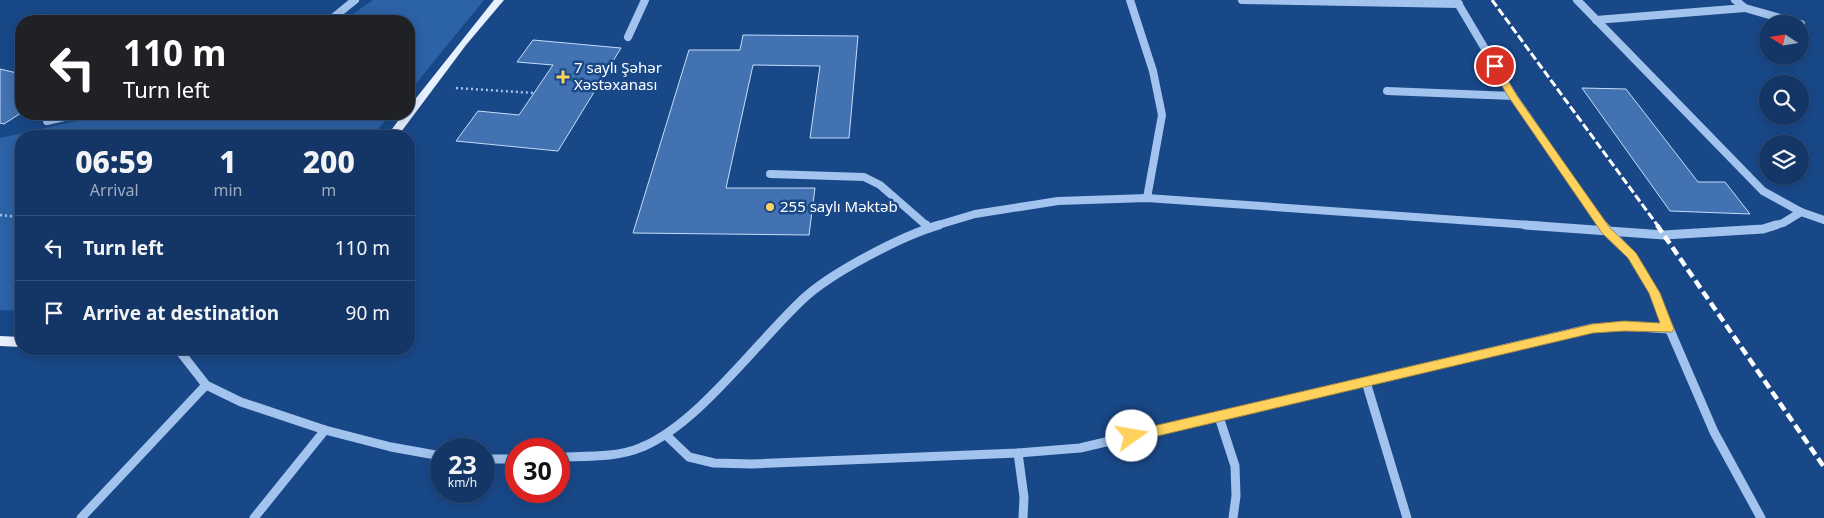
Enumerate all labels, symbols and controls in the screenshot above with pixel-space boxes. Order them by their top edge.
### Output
north arrow [1759,15,1809,65]
map controls [1759,15,1809,185]
text: 110 m [123,29,226,76]
icon: left [40,35,105,100]
pin [1474,45,1516,87]
icon: arrive [1481,52,1509,80]
place label: 7 saylı Şəhər Xəstəxanası [574,57,662,94]
marker: 7 saylı Şəhər Xəstəxanası [556,70,570,84]
text: Turn left [123,74,210,104]
button: search [1759,75,1809,125]
button: layers [1759,135,1809,185]
text: 06:59 [75,141,153,182]
text: 1 [219,141,237,182]
text: 200 [303,141,355,182]
text: Arrival [90,179,139,201]
text: min [213,179,242,201]
text: m [321,179,336,201]
place label: 255 saylı Məktəb [780,196,898,216]
marker: 255 saylı Məktəb [764,201,776,213]
icon: left [40,234,68,262]
text: Turn left [83,235,164,261]
text: 110 m [335,235,390,261]
icon: arrive [40,299,68,327]
text: Arrive at destination [83,300,279,326]
text: 90 m [346,300,390,326]
position arrow [1105,409,1157,461]
speed limit sign: 30 [505,438,570,503]
text: 23 [448,447,477,481]
text: km/h [448,474,477,491]

